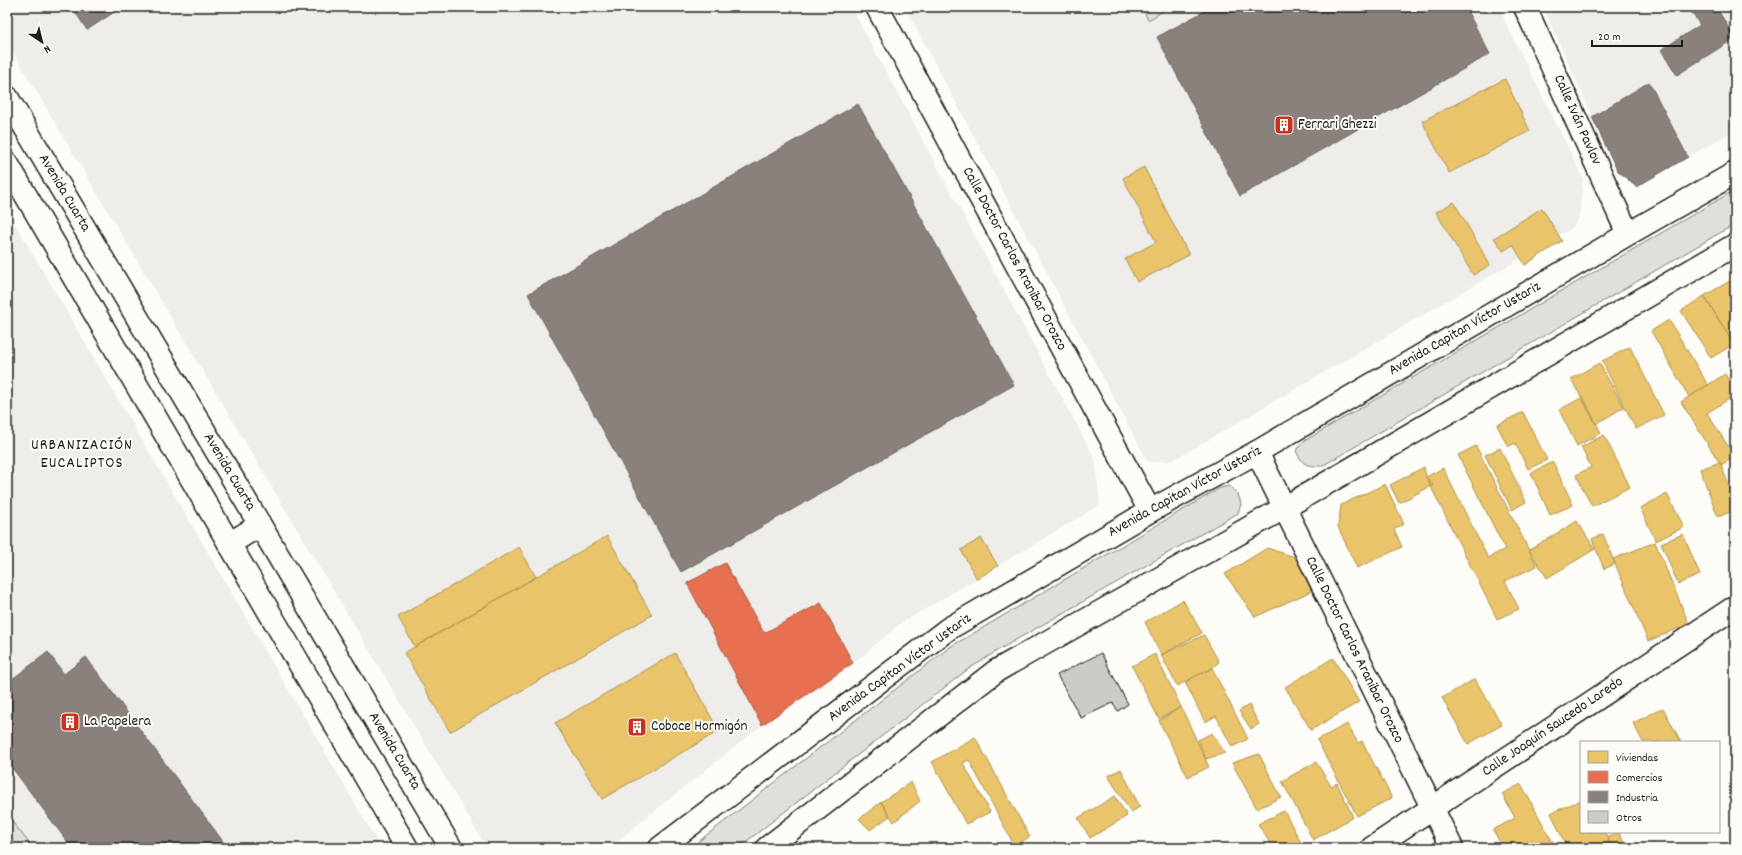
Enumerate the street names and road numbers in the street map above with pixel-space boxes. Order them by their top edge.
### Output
street label: Calle Iván Pavlov [1547,71,1607,169]
street label: Avenida Cuarta [32,150,96,237]
street label: Calle Doctor Carlos Aranibar Orozco [956,163,1072,355]
street label: Avenida Capitan Víctor Ustariz [1385,276,1545,382]
street label: Avenida Cuarta [197,429,261,516]
street label: Avenida Capitan Víctor Ustariz [1104,440,1266,543]
street label: Calle Doctor Carlos Aranibar Orozco [1299,553,1409,747]
street label: Avenida Capitan Víctor Ustariz [824,608,977,728]
street label: Calle Joaquín Saucedo Laredo [1478,671,1628,783]
street label: Avenida Cuarta [362,708,426,795]

